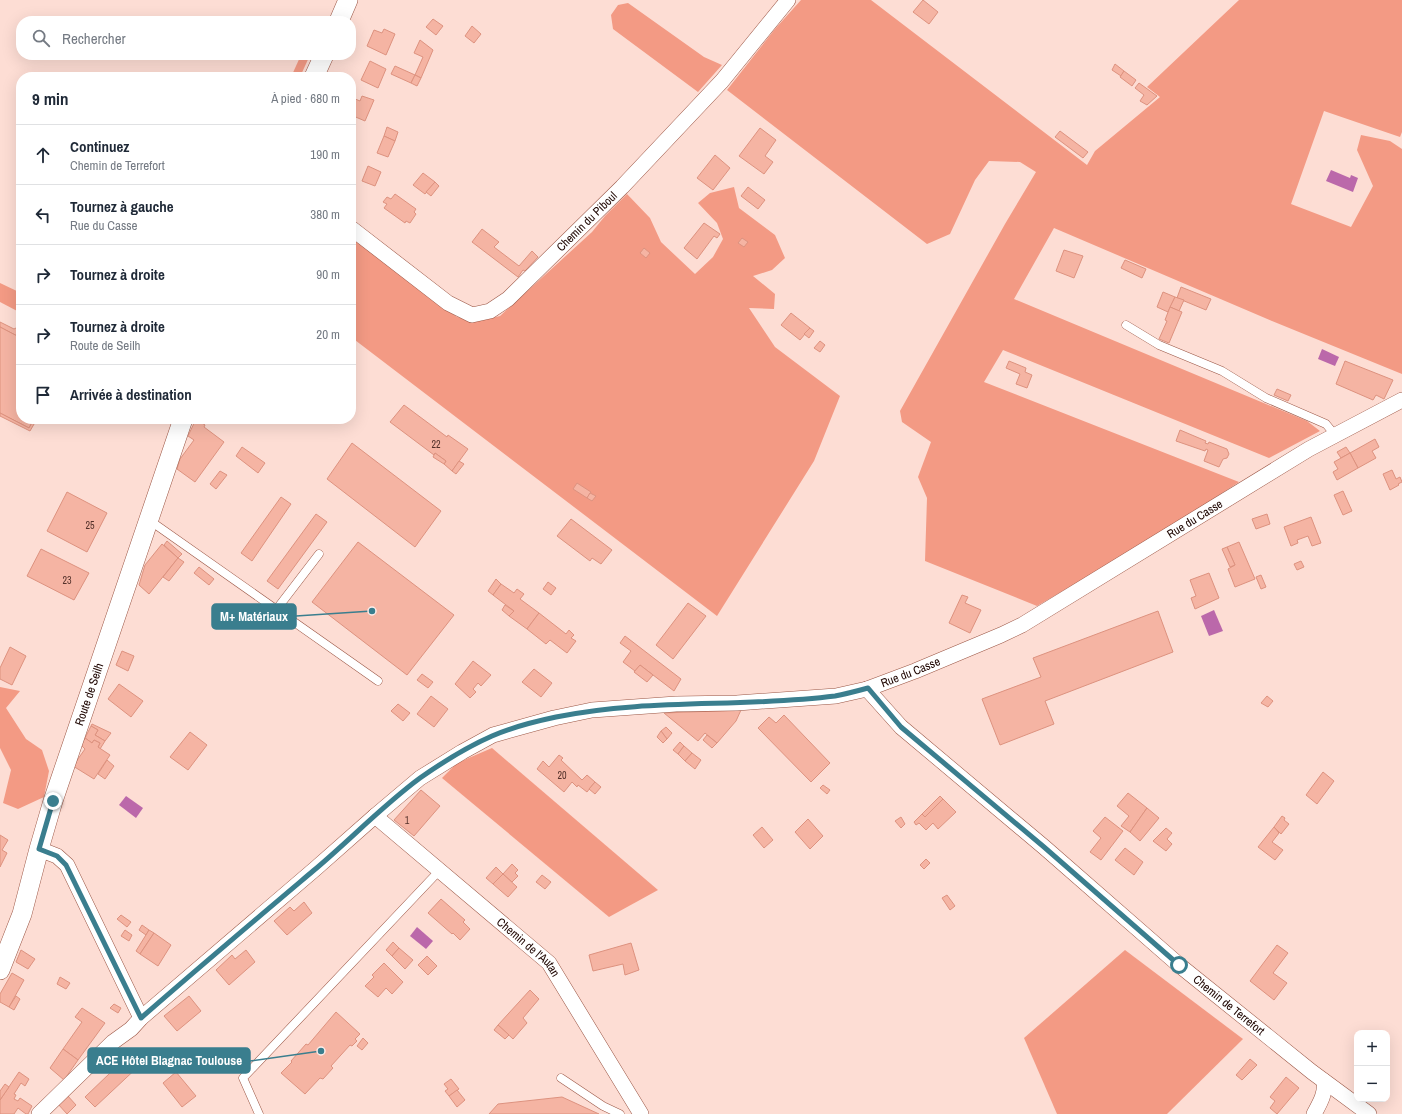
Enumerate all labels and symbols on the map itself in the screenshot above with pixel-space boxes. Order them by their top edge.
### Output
street label: Chemin du Piboul [553,188,621,255]
house number: 22 [431,438,441,451]
street label: Rue du Casse [1164,496,1226,542]
house number: 25 [85,519,95,532]
house number: 23 [62,574,72,587]
callout: M+ Matériaux [212,604,296,629]
text: M+ Matériaux [220,608,288,625]
street label: Rue du Casse [878,653,942,691]
street label: Route de Seilh [71,661,107,728]
house number: 20 [557,769,567,782]
route end [44,792,62,810]
house number: 1 [405,814,410,827]
street label: Chemin de l'Autan [493,914,563,980]
route start [1170,956,1188,974]
street label: Chemin de Terrefort [1190,971,1268,1039]
callout: ACE Hôtel Blagnac Toulouse [88,1048,250,1073]
text: ACE Hôtel Blagnac Toulouse [96,1052,242,1069]

